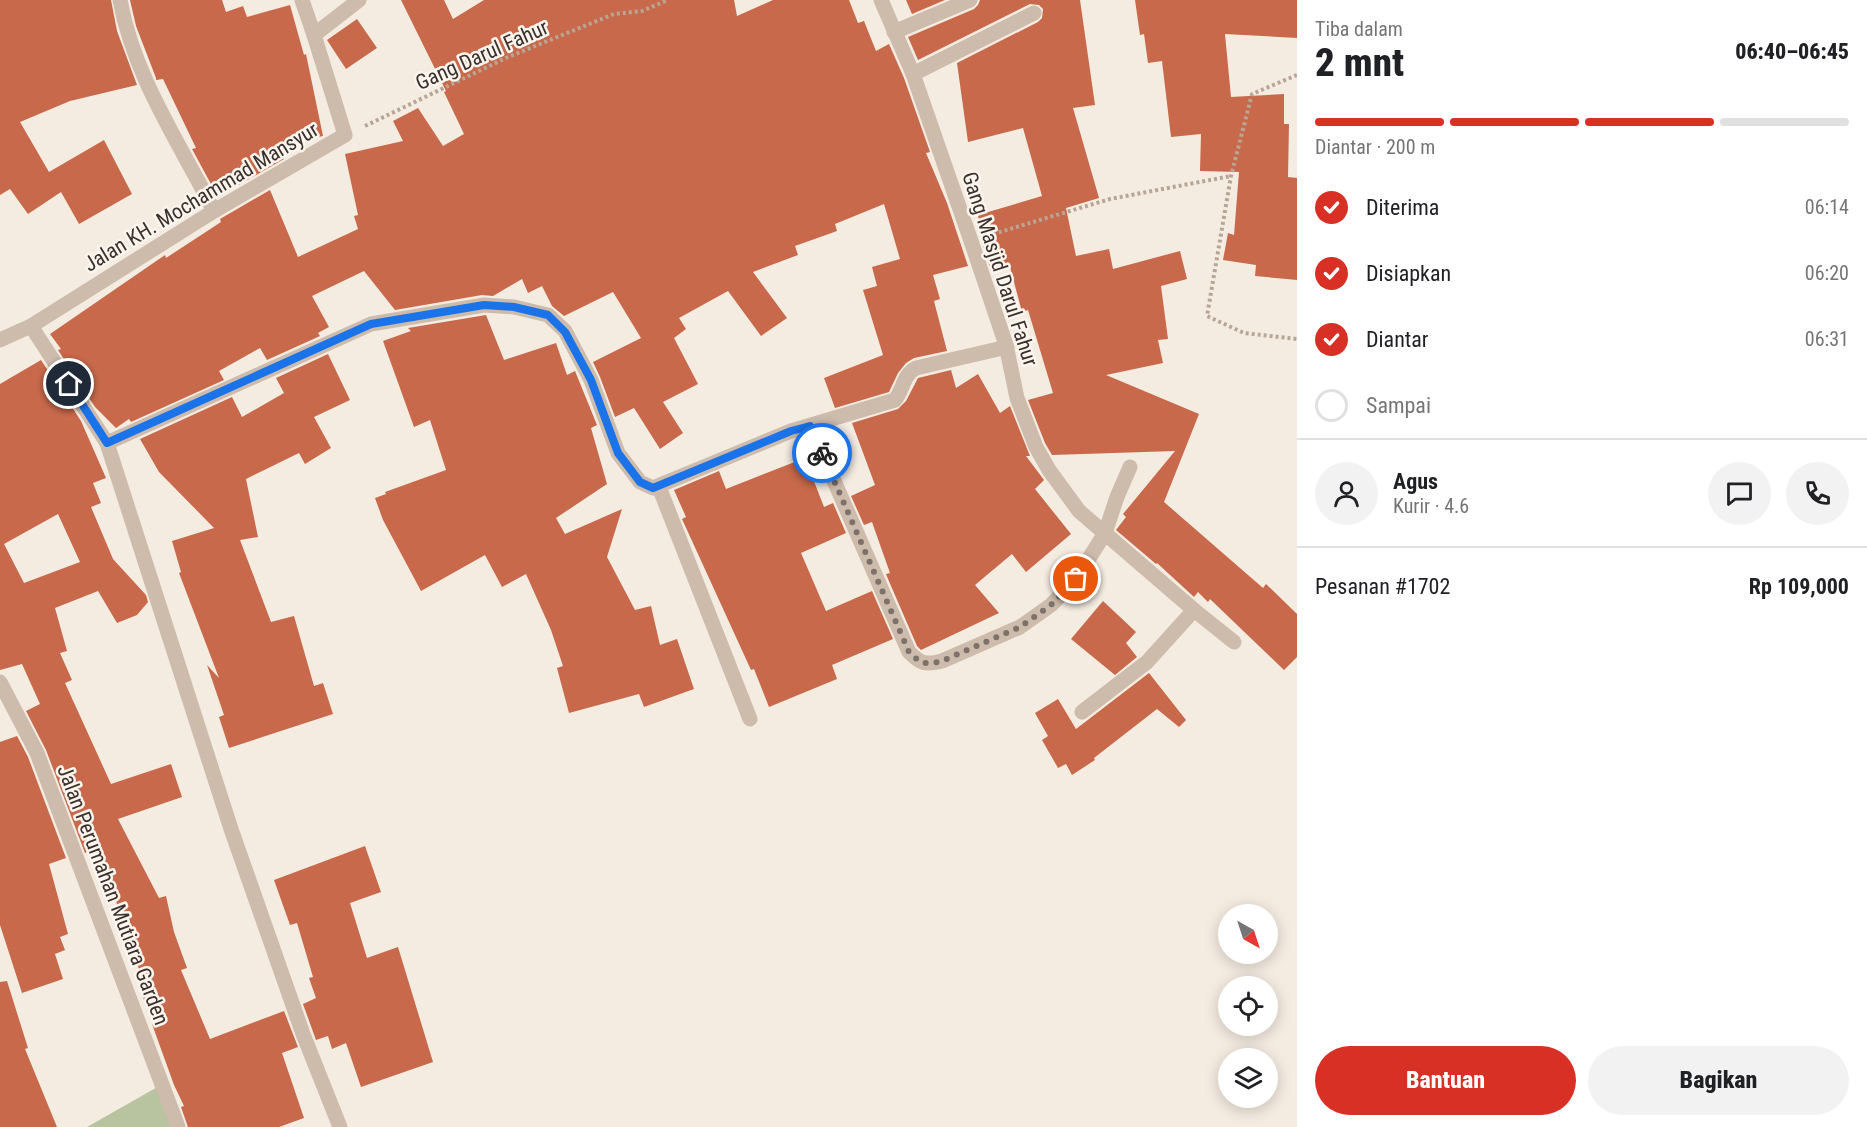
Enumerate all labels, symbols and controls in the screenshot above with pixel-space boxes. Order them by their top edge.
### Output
street label: Gang Darul Fahur [412,15,552,95]
text: Tiba dalam [1315,17,1403,41]
text: 06:40–06:45 [1735,39,1849,64]
text: 2 mnt [1315,40,1404,86]
street label: Jalan KH. Mochammad Mansyur [79,117,323,277]
text: Diantar · 200 m [1315,135,1435,159]
street label: Gang Masjid Darul Fahur [957,169,1043,369]
icon: check [1315,191,1348,224]
text: Diterima [1366,195,1439,220]
text: 06:14 [1805,195,1849,219]
icon: check [1315,257,1348,290]
text: Disiapkan [1366,261,1451,286]
text: 06:20 [1805,261,1849,285]
icon: check [1315,323,1348,356]
text: Diantar [1366,327,1429,352]
text: 06:31 [1805,327,1849,351]
pin [43,358,94,409]
icon: home [52,367,85,400]
text: Sampai [1366,393,1431,418]
courier [792,423,852,483]
icon: bike [806,437,839,470]
button: person [1315,462,1378,525]
button: chat [1708,462,1771,525]
button: phone [1786,462,1849,525]
text: Agus [1393,469,1438,494]
text: Kurir · 4.6 [1393,494,1469,518]
pin [1050,553,1101,604]
icon: bag [1059,562,1092,595]
text: Pesanan #1702 [1315,574,1450,599]
text: Rp 109,000 [1749,574,1849,599]
street label: Jalan Perumahan Mutiara Garden [52,762,174,1028]
north arrow [1218,904,1278,964]
map controls [1218,904,1278,1108]
button: locate [1218,976,1278,1036]
button: Bantuan [1315,1046,1576,1115]
button: Bagikan [1588,1046,1849,1115]
button: layers [1218,1048,1278,1108]

